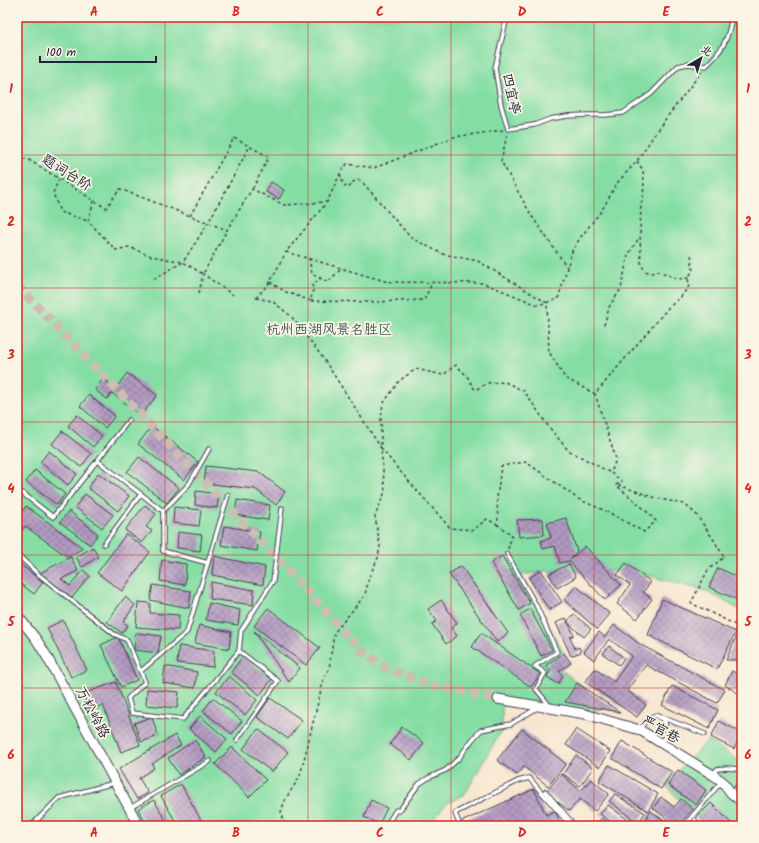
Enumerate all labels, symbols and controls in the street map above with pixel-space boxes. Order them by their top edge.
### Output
text: A [90,2,98,23]
text: B [232,2,240,23]
text: C [376,2,384,23]
text: D [518,2,527,23]
text: E [662,2,670,23]
scale bar [40,38,156,64]
north arrow [681,38,721,78]
text: 北 [697,40,716,61]
text: 100 m [46,43,77,62]
street label: 四宜亭 [496,71,526,117]
text: 1 [9,79,13,100]
text: 1 [746,79,750,100]
street label: 题词台阶 [37,149,96,197]
text: 2 [7,212,15,233]
text: 2 [744,212,752,233]
park label: 杭州西湖风景名胜区 [266,319,392,341]
text: 3 [6,345,15,366]
text: 3 [743,345,752,366]
text: 4 [7,479,15,500]
text: 4 [744,479,752,500]
text: 5 [7,612,16,633]
text: 5 [744,612,753,633]
street label: 万松岭路 [69,683,115,742]
street label: 严官巷 [637,710,685,750]
text: 6 [7,745,15,766]
text: 6 [744,745,752,766]
text: A [90,823,98,843]
text: B [232,823,240,843]
text: C [376,823,384,843]
text: D [518,823,527,843]
text: E [662,823,670,843]

